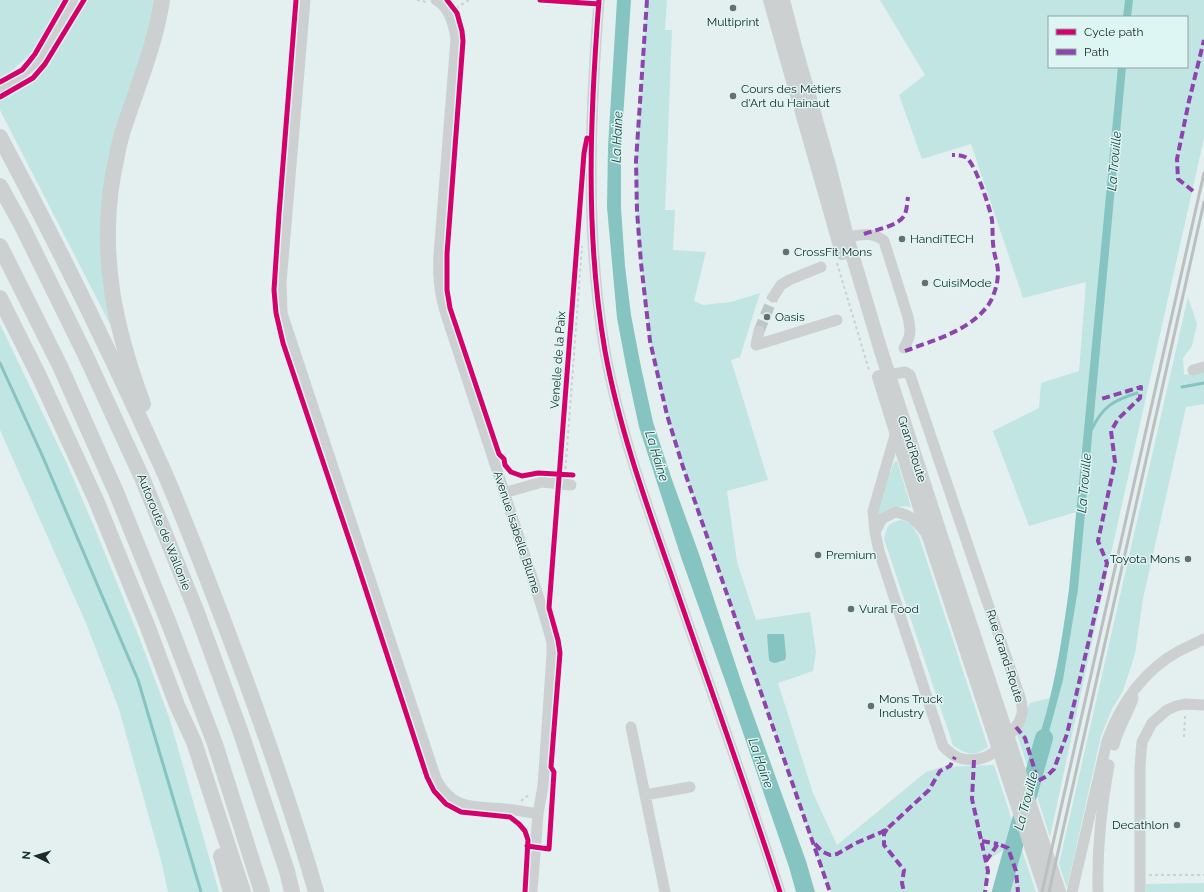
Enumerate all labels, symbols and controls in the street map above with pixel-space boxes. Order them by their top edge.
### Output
marker: Multiprint [728,3,738,13]
place label: Multiprint [707,15,759,29]
legend [1048,16,1188,68]
text: Cycle path [1084,25,1143,39]
text: Path [1084,45,1109,59]
place label: Cours des Métiers d'Art du Hainaut [741,82,841,110]
marker: Cours des Métiers d'Art du Hainaut [728,91,738,101]
water label: La Haine [609,111,625,163]
water label: La Trouille [1104,131,1124,191]
place label: HandiTECH [910,232,974,246]
marker: HandiTECH [897,234,907,244]
place label: CrossFit Mons [794,245,872,259]
marker: CrossFit Mons [781,247,791,257]
place label: CuisiMode [933,276,991,290]
marker: CuisiMode [920,278,930,288]
place label: Oasis [775,310,805,324]
street label: Venelle de la Paix [548,311,568,409]
marker: Oasis [762,312,772,322]
street label: Grand'Route [895,414,929,484]
water label: La Haine [642,429,672,483]
water label: La Trouille [1074,453,1094,513]
street label: Avenue Isabelle Blume [491,469,543,595]
street label: Autoroute de Wallonie [134,472,194,592]
place label: Premium [826,548,876,562]
marker: Premium [813,550,823,560]
place label: Toyota Mons [1110,552,1180,566]
marker: Toyota Mons [1183,554,1193,564]
place label: Vural Food [859,602,919,616]
marker: Vural Food [846,604,856,614]
street label: Rue Grand-Route [983,608,1027,704]
place label: Mons Truck Industry [879,692,943,720]
marker: Mons Truck Industry [866,701,876,711]
water label: La Haine [745,736,777,790]
water label: La Trouille [1011,770,1041,832]
place label: Decathlon [1112,818,1169,832]
marker: Decathlon [1172,820,1182,830]
north arrow [16,836,56,876]
text: N [20,850,33,860]

